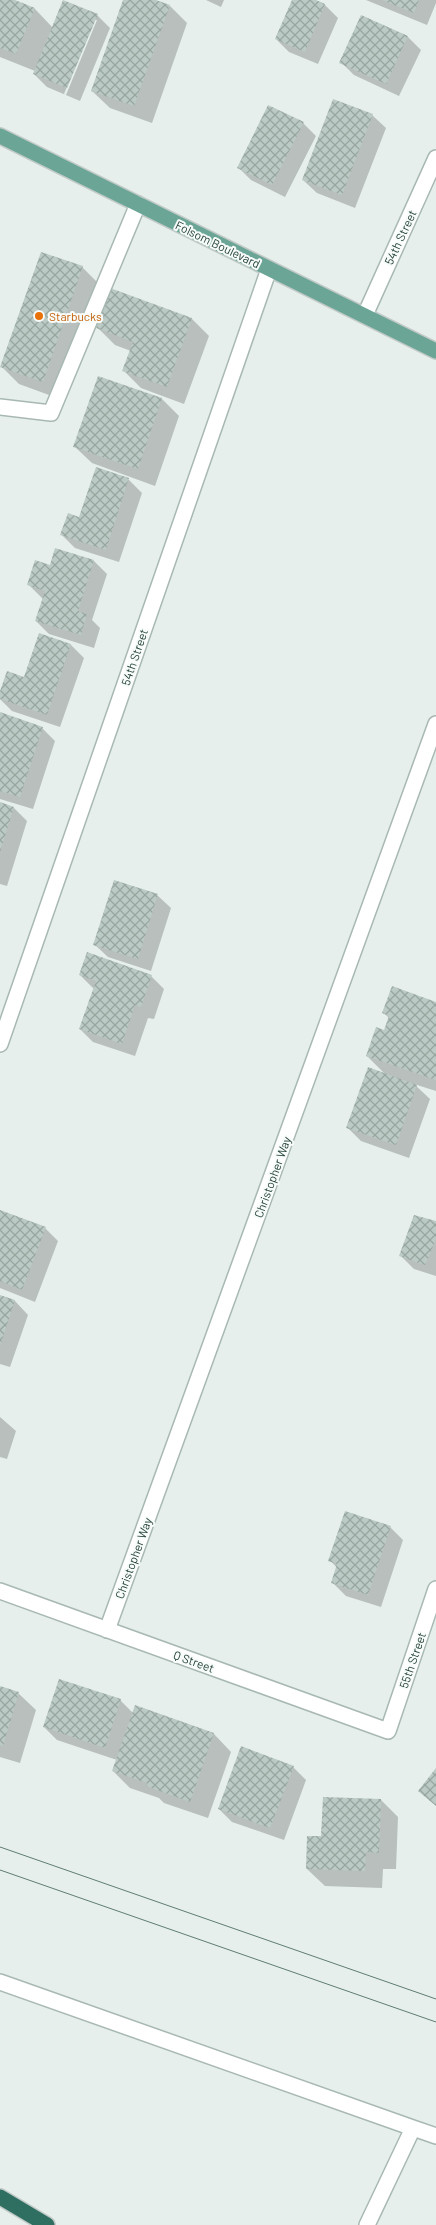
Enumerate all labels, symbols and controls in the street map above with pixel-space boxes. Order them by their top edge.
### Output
street label: 54th Street [381,207,419,267]
street label: Folsom Boulevard [173,217,263,271]
place label: Starbucks [49,309,102,323]
marker: Starbucks [33,310,45,322]
street label: 54th Street [118,627,150,687]
street label: Christopher Way [251,1134,293,1220]
street label: Christopher Way [112,1515,154,1601]
street label: 55th Street [396,1630,428,1690]
street label: Q Street [172,1647,216,1675]

